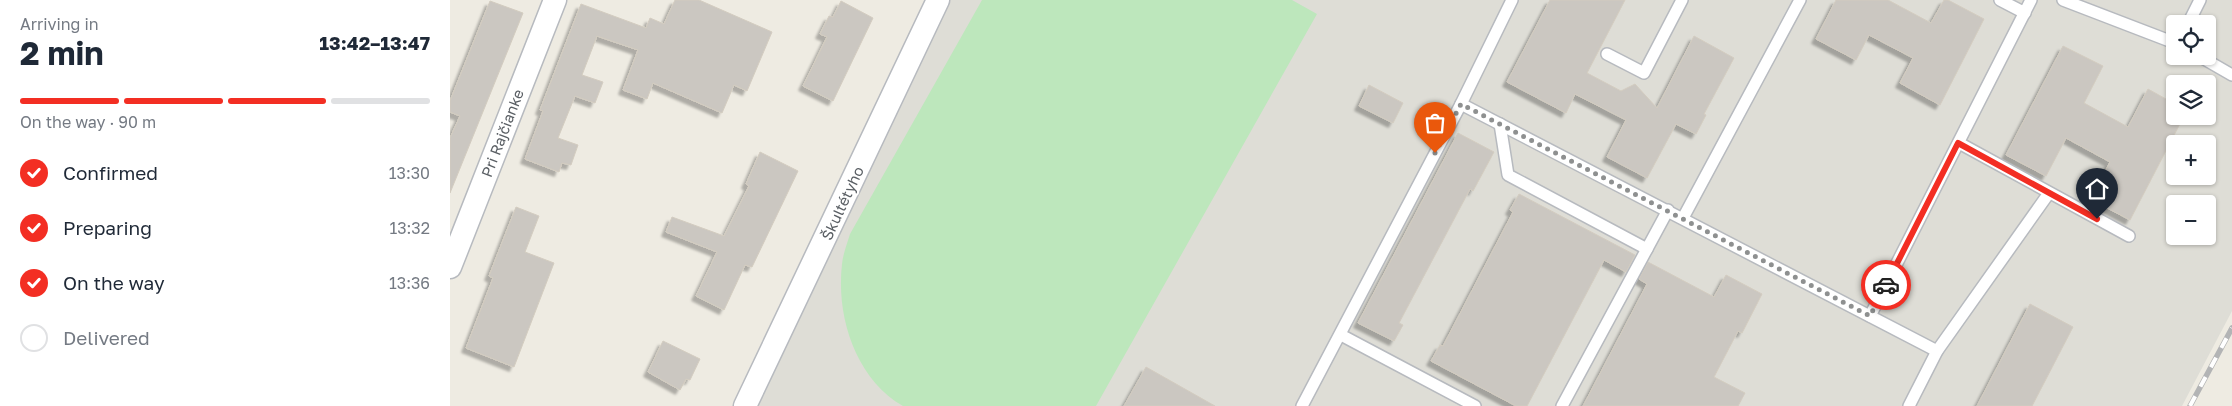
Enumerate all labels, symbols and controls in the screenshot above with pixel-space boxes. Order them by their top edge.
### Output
text: Arriving in [20,14,99,34]
map controls [2166,15,2216,245]
button: locate [2166,15,2216,65]
text: 13:42–13:47 [319,31,430,54]
text: 2 min [20,34,104,72]
button: layers [2166,75,2216,125]
street label: Pri Rajčianke [477,86,527,180]
pin [1414,102,1456,153]
icon: bag [1421,109,1449,137]
text: On the way · 90 m [20,112,156,132]
button: + [2166,135,2216,185]
icon: check [20,159,48,187]
text: Confirmed [63,161,158,184]
text: 13:30 [389,163,430,183]
street label: Škultétyho [817,163,867,243]
pin [2076,168,2118,219]
icon: home [2083,175,2111,203]
button: − [2166,195,2216,245]
icon: check [20,214,48,242]
text: Preparing [63,216,152,239]
text: 13:32 [389,218,430,238]
courier [1861,260,1911,310]
icon: check [20,269,48,297]
text: On the way [63,271,165,294]
icon: car [1872,271,1900,299]
text: 13:36 [389,273,430,293]
text: Delivered [63,326,150,349]

